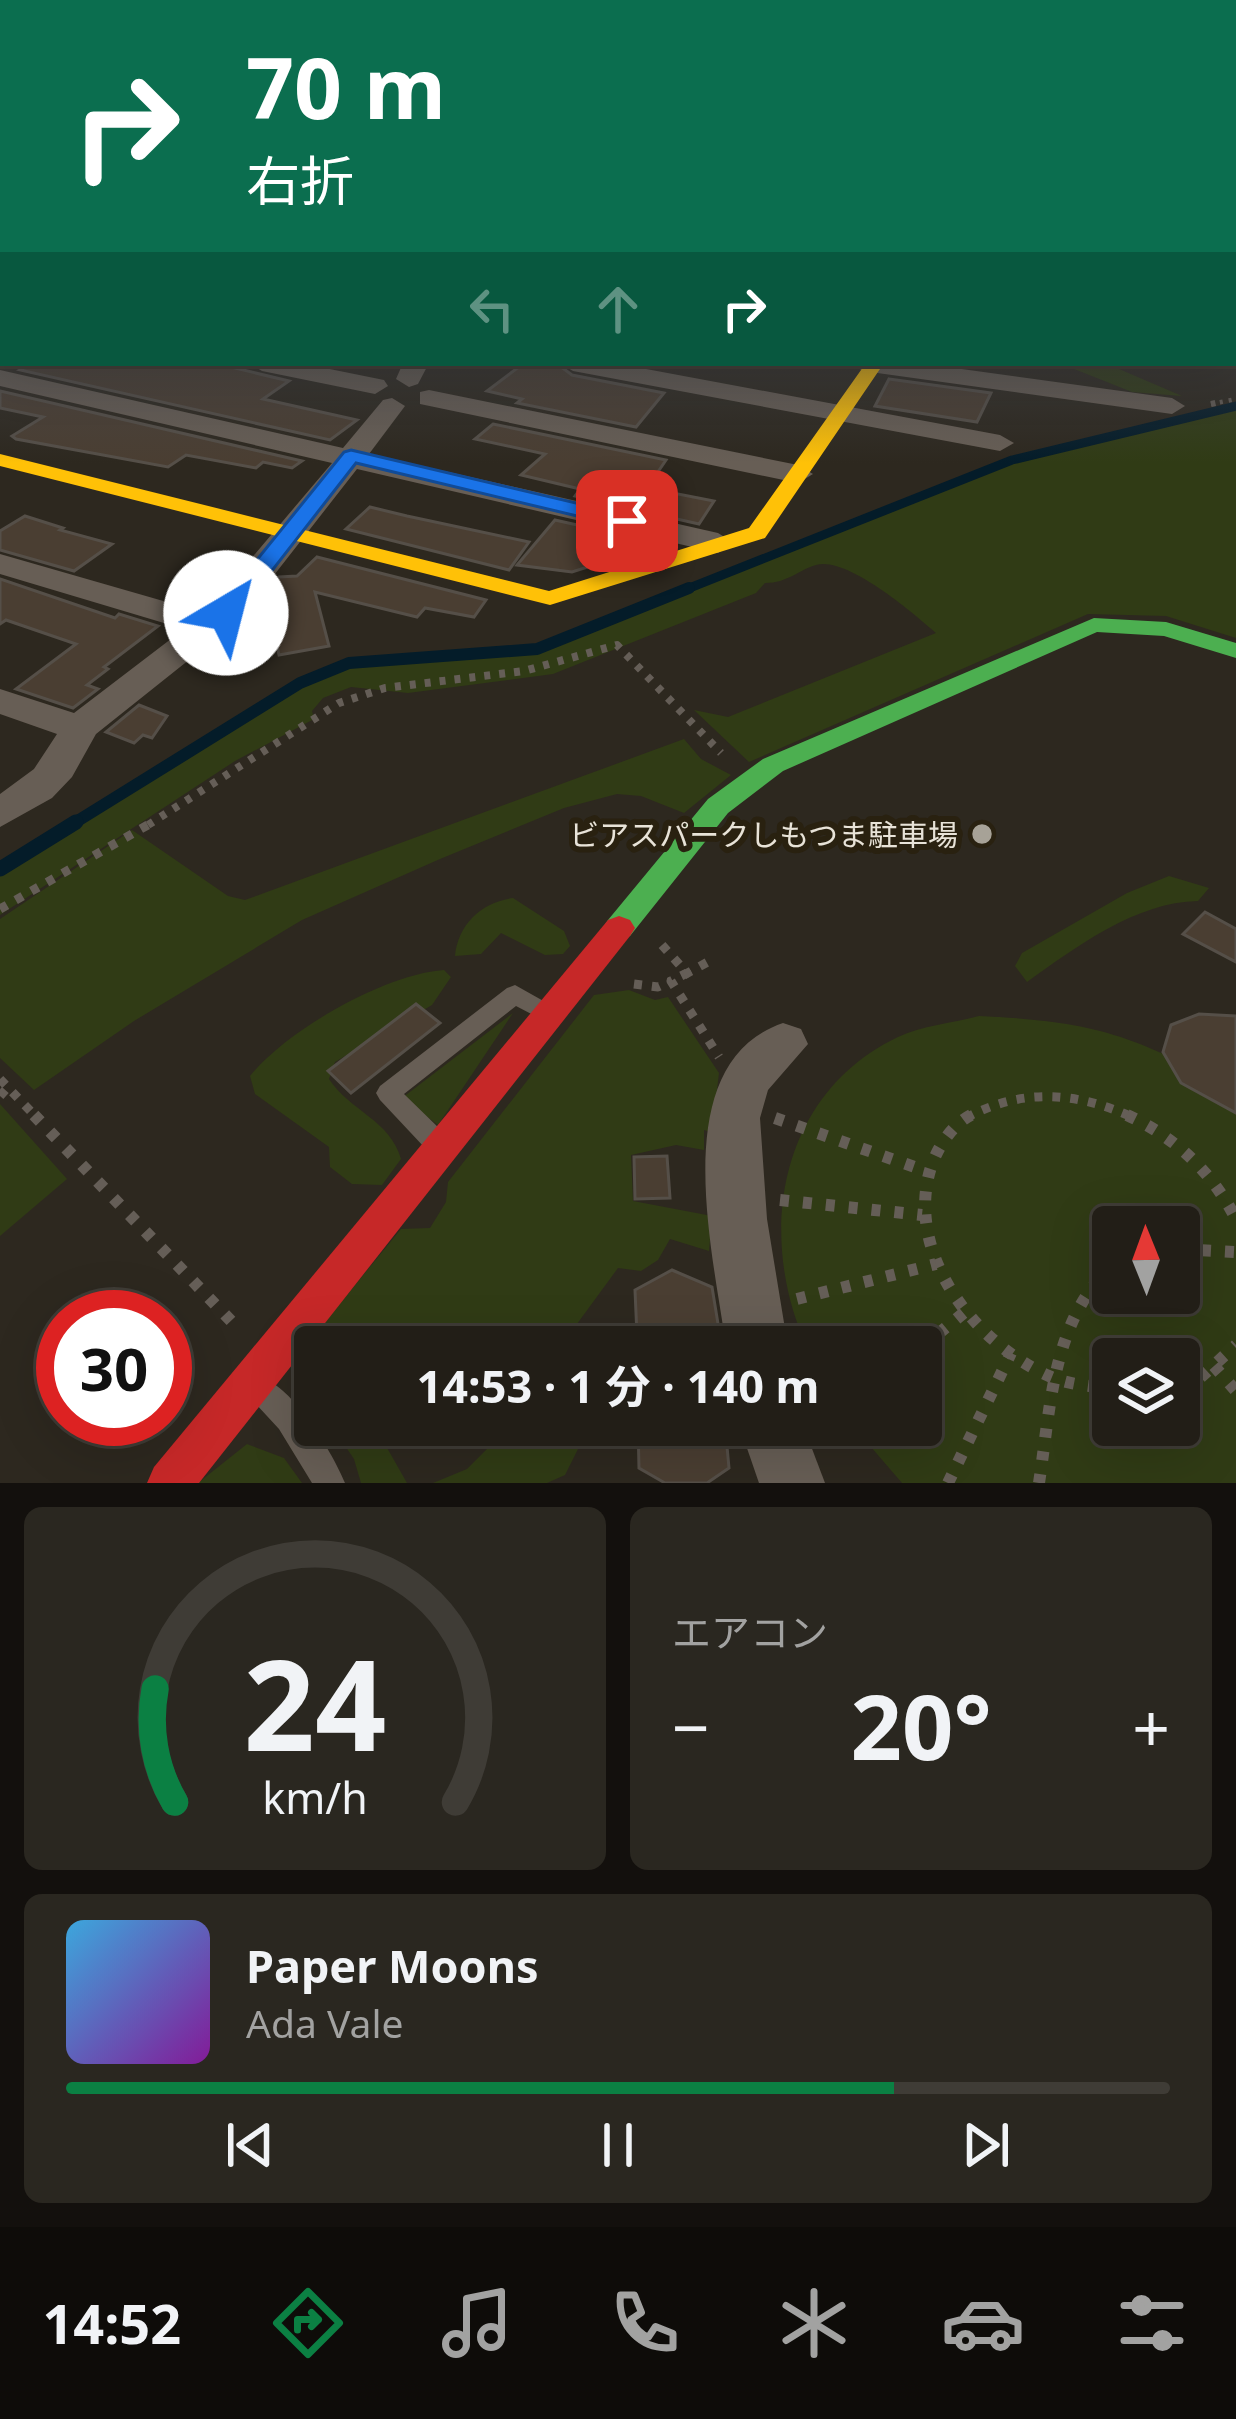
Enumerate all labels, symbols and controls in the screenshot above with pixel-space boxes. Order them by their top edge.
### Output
text: 70 m [246,29,446,144]
icon: right [48,48,204,204]
text: 右折 [246,143,354,217]
icon: left [459,276,525,342]
icon: ahead [585,276,651,342]
icon: right [711,276,777,342]
pin [576,470,678,572]
icon: arrive [594,488,660,554]
position arrow [163,550,289,676]
place label: ビアスパークしもつま駐車場 [569,814,958,855]
marker: ビアスパークしもつま駐車場 [969,821,995,847]
north arrow [1092,1206,1200,1314]
map controls [1092,1206,1200,1446]
speed limit sign: 30 [36,1290,192,1446]
button: layers [1092,1338,1200,1446]
text: 14:53 · 1 分 · 140 m [417,1355,819,1416]
text: エアコン [672,1605,828,1658]
text: 24 [244,1618,386,1788]
text: 20° [850,1664,992,1786]
text: − [672,1681,710,1771]
text: + [1132,1681,1170,1771]
text: km/h [262,1767,368,1826]
text: Paper Moons [246,1935,539,1996]
text: Ada Vale [246,1996,403,2049]
icon: previous [217,2112,283,2178]
icon: pause [585,2112,651,2178]
icon: next [953,2112,1019,2178]
icon: directions [266,2281,350,2365]
icon: music [435,2281,519,2365]
icon: phone [603,2281,687,2365]
icon: climate [772,2281,856,2365]
icon: car [941,2281,1025,2365]
icon: filters [1110,2281,1194,2365]
text: 14:52 [42,2286,181,2360]

